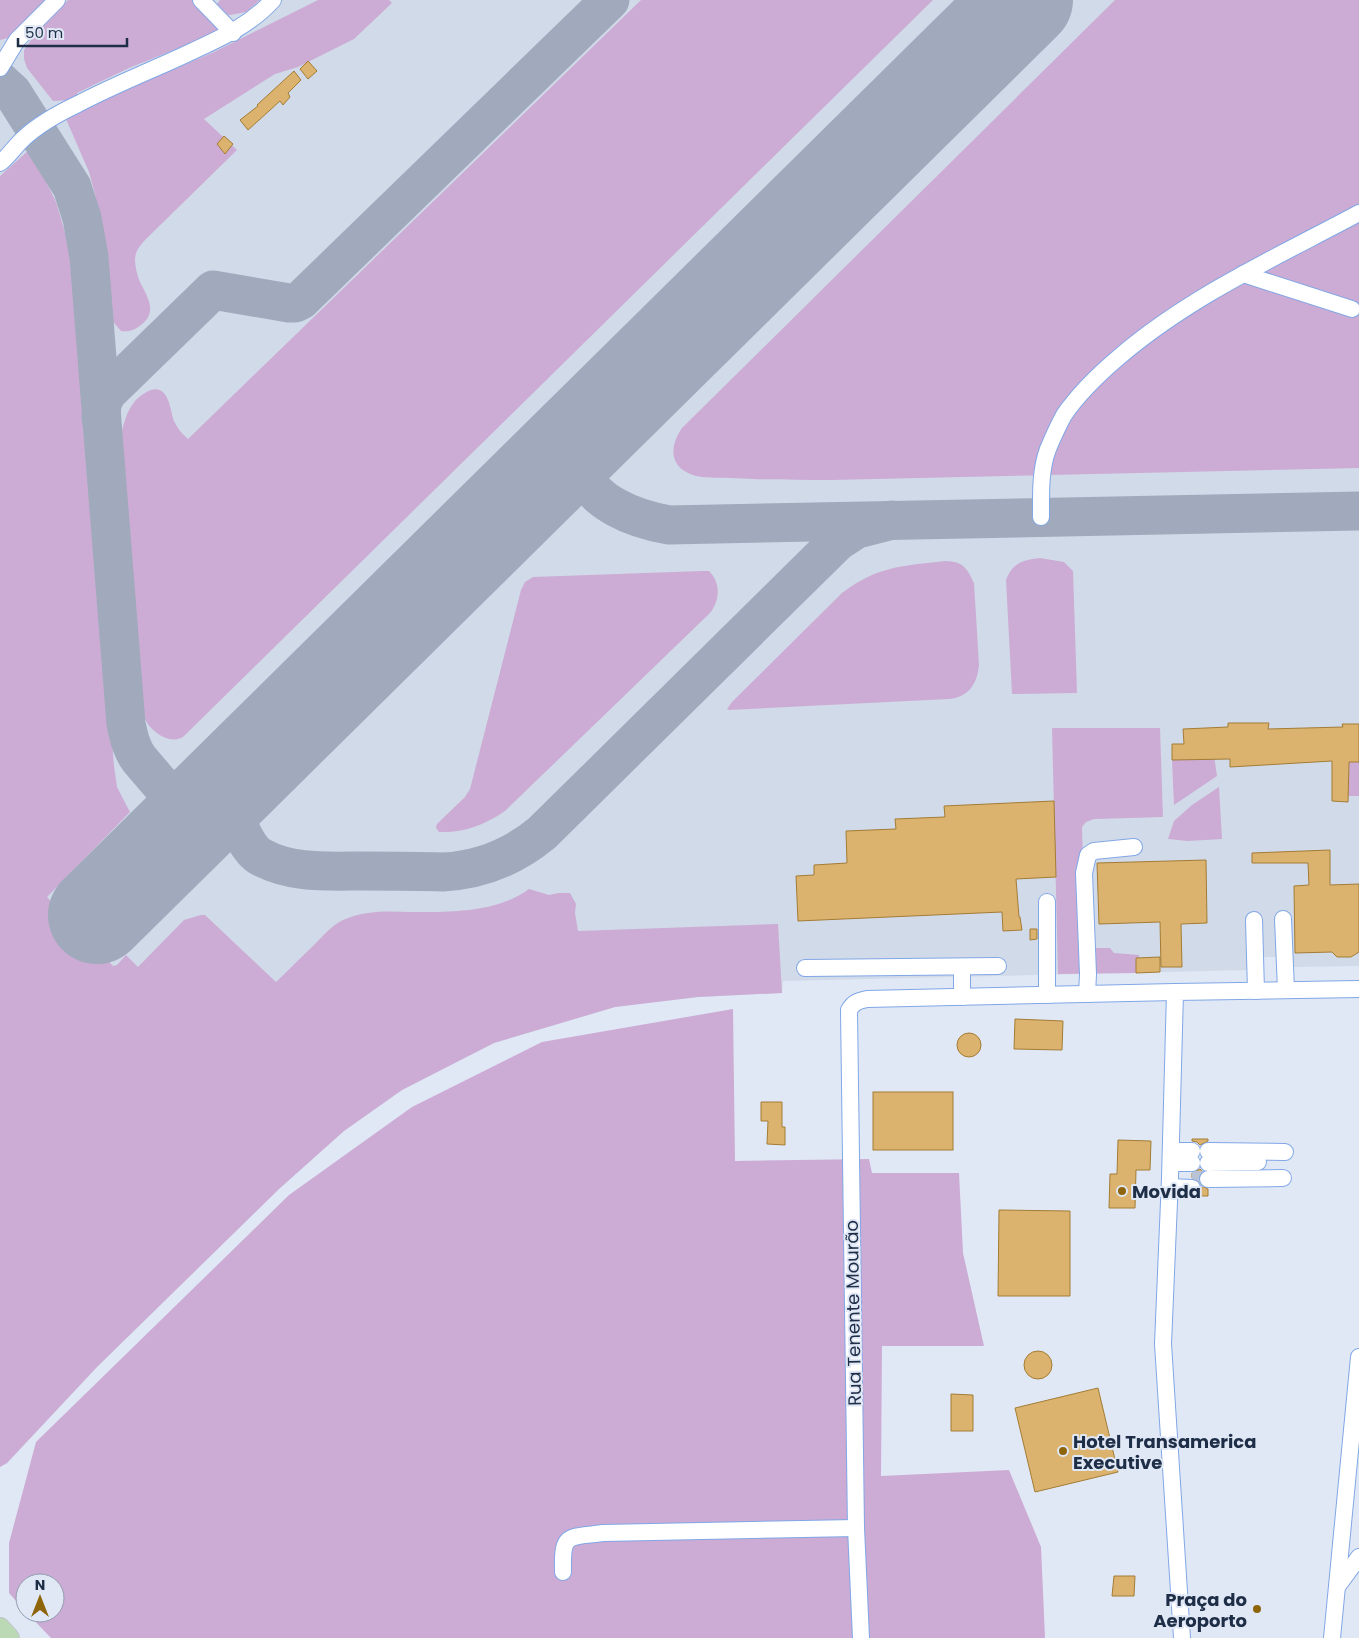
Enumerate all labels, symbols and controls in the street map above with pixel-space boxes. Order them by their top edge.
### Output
scale bar [18,15,126,47]
text: 50 m [25,22,63,43]
place label: Movida [1132,1179,1201,1204]
marker: Movida [1116,1185,1128,1197]
street label: Rua Tenente Mourão [839,1220,867,1406]
place label: Hotel Transamerica Executive [1073,1429,1256,1475]
marker: Hotel Transamerica Executive [1057,1445,1069,1457]
north arrow [15,1573,65,1623]
text: N [35,1575,45,1595]
place label: Praça do Aeroporto [1153,1587,1247,1633]
marker: Praça do Aeroporto [1251,1603,1263,1615]

